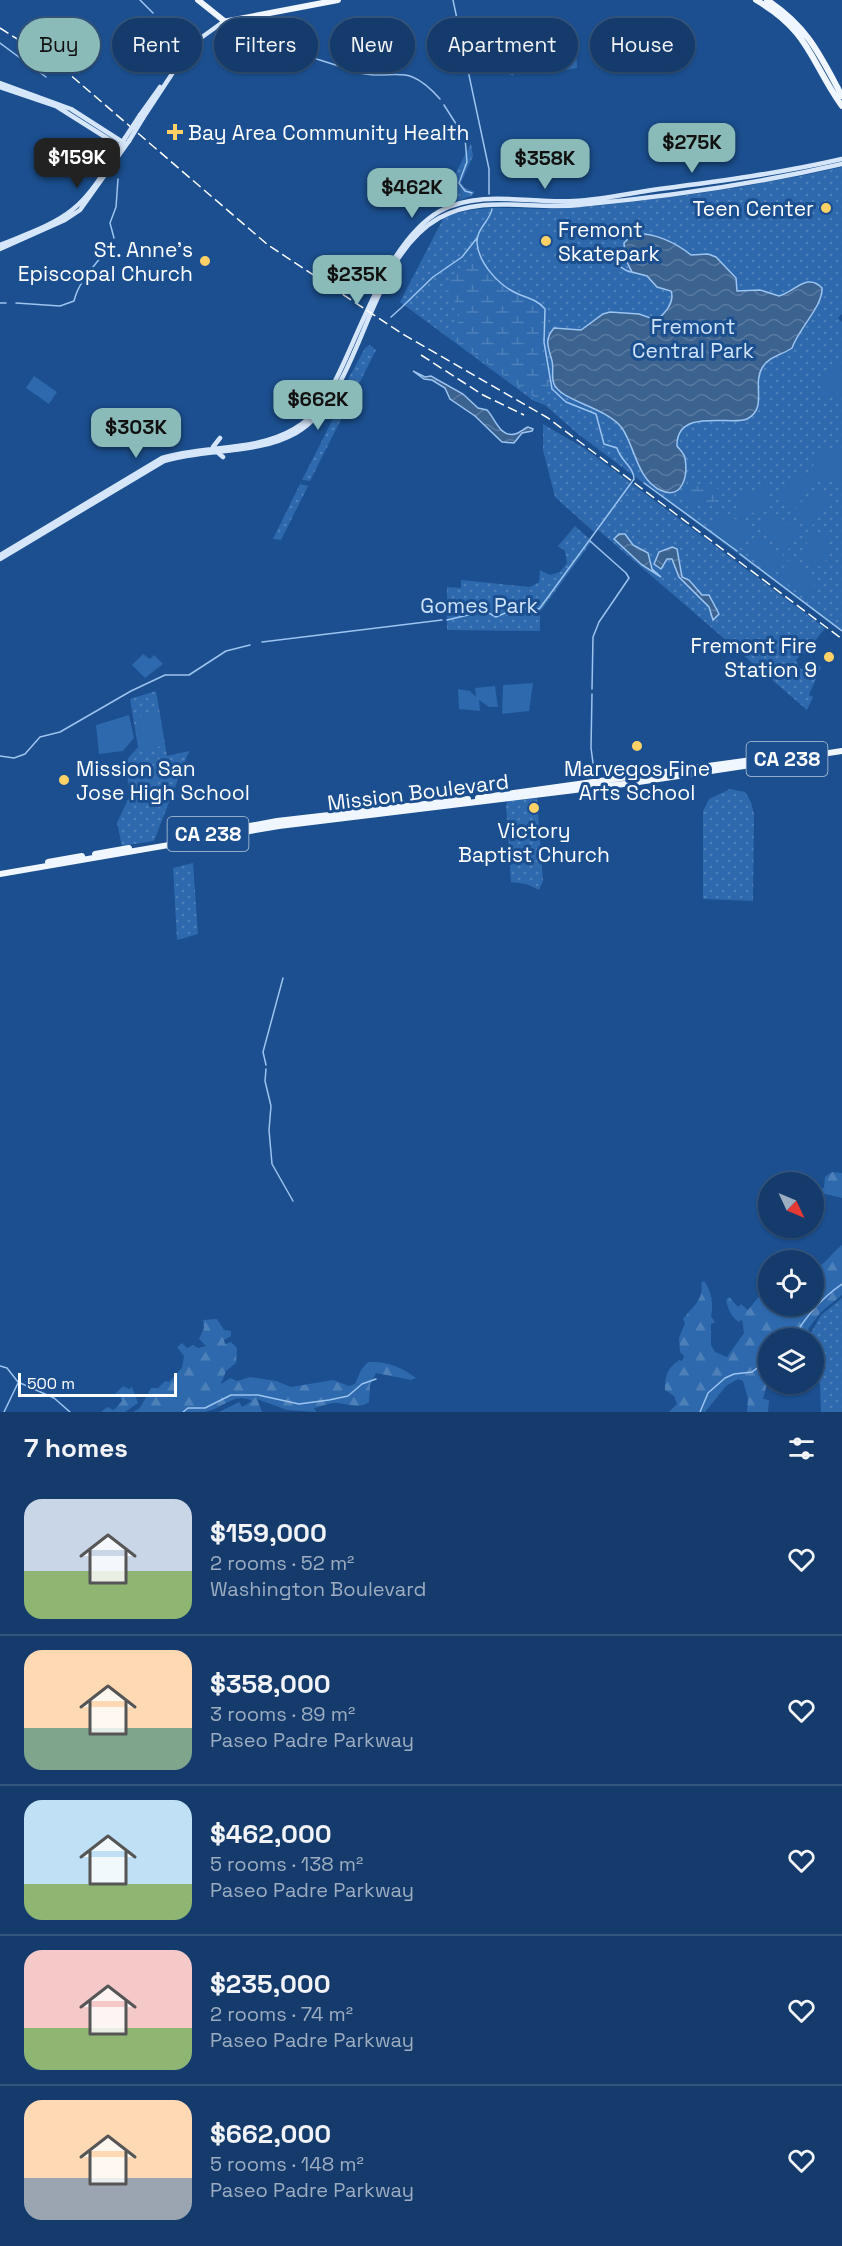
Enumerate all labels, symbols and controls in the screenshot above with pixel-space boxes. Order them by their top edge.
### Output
chip: Buy [18,18,100,72]
chip: Rent [112,18,202,72]
chip: Filters [214,18,318,72]
chip: New [330,18,415,72]
chip: Apartment [427,18,578,72]
chip: House [590,18,695,72]
place label: Bay Area Community Health [188,119,469,146]
marker: Bay Area Community Health [166,123,184,141]
pin: $275K [650,123,734,174]
text: $275K [662,129,722,155]
pin: $159K [35,138,119,189]
pin: $358K [503,139,587,190]
text: $159K [48,144,106,170]
text: $358K [515,145,575,171]
pin: $462K [370,168,454,219]
text: $462K [381,174,443,200]
place label: Teen Center [693,195,814,222]
marker: Teen Center [819,201,833,215]
place label: Fremont Skatepark [558,216,660,267]
marker: Fremont Skatepark [539,234,553,248]
place label: St. Anne's Episcopal Church [18,236,193,287]
marker: St. Anne's Episcopal Church [198,254,212,268]
pin: $235K [315,255,399,306]
text: $235K [327,261,387,287]
park label: Fremont Central Park [632,313,754,364]
pin: $662K [276,380,360,431]
text: $662K [287,386,349,412]
pin: $303K [94,408,178,459]
text: $303K [105,414,167,440]
park label: Gomes Park [420,592,538,619]
place label: Fremont Fire Station 9 [691,632,817,683]
marker: Fremont Fire Station 9 [822,650,836,664]
marker: Marvegos Fine Arts School [630,739,644,753]
road number: CA 238 [746,742,828,776]
place label: Mission San Jose High School [76,755,250,806]
place label: Marvegos Fine Arts School [564,755,710,806]
street label: Mission Boulevard [326,767,510,817]
marker: Mission San Jose High School [57,773,71,787]
marker: Victory Baptist Church [527,801,541,815]
road number: CA 238 [168,817,248,851]
place label: Victory Baptist Church [458,817,610,868]
north arrow [758,1172,824,1238]
map controls [758,1172,824,1394]
button: locate [758,1250,824,1316]
button: layers [758,1328,824,1394]
scale bar [18,1370,177,1398]
text: 500 m [27,1373,75,1394]
text: 7 homes [24,1431,128,1465]
icon: filters [785,1432,818,1465]
text: $159,000 [210,1516,327,1550]
icon: home [72,1523,144,1595]
icon: heart [785,1543,818,1576]
text: 2 rooms · 52 m² [210,1550,354,1576]
text: Washington Boulevard [210,1576,426,1602]
text: $358,000 [210,1667,331,1701]
icon: home [72,1674,144,1746]
icon: heart [785,1694,818,1727]
text: 3 rooms · 89 m² [210,1701,355,1727]
text: Paseo Padre Parkway [210,1727,414,1753]
text: $462,000 [210,1817,332,1851]
icon: home [72,1824,144,1896]
icon: heart [785,1844,818,1877]
text: 5 rooms · 138 m² [210,1851,363,1877]
text: Paseo Padre Parkway [210,1877,414,1903]
text: $235,000 [210,1967,330,2001]
icon: home [72,1974,144,2046]
icon: heart [785,1994,818,2027]
text: 2 rooms · 74 m² [210,2001,353,2027]
text: Paseo Padre Parkway [210,2027,414,2053]
text: $662,000 [210,2117,331,2151]
icon: home [72,2124,144,2196]
icon: heart [785,2144,818,2177]
text: 5 rooms · 148 m² [210,2151,364,2177]
text: Paseo Padre Parkway [210,2177,414,2203]

